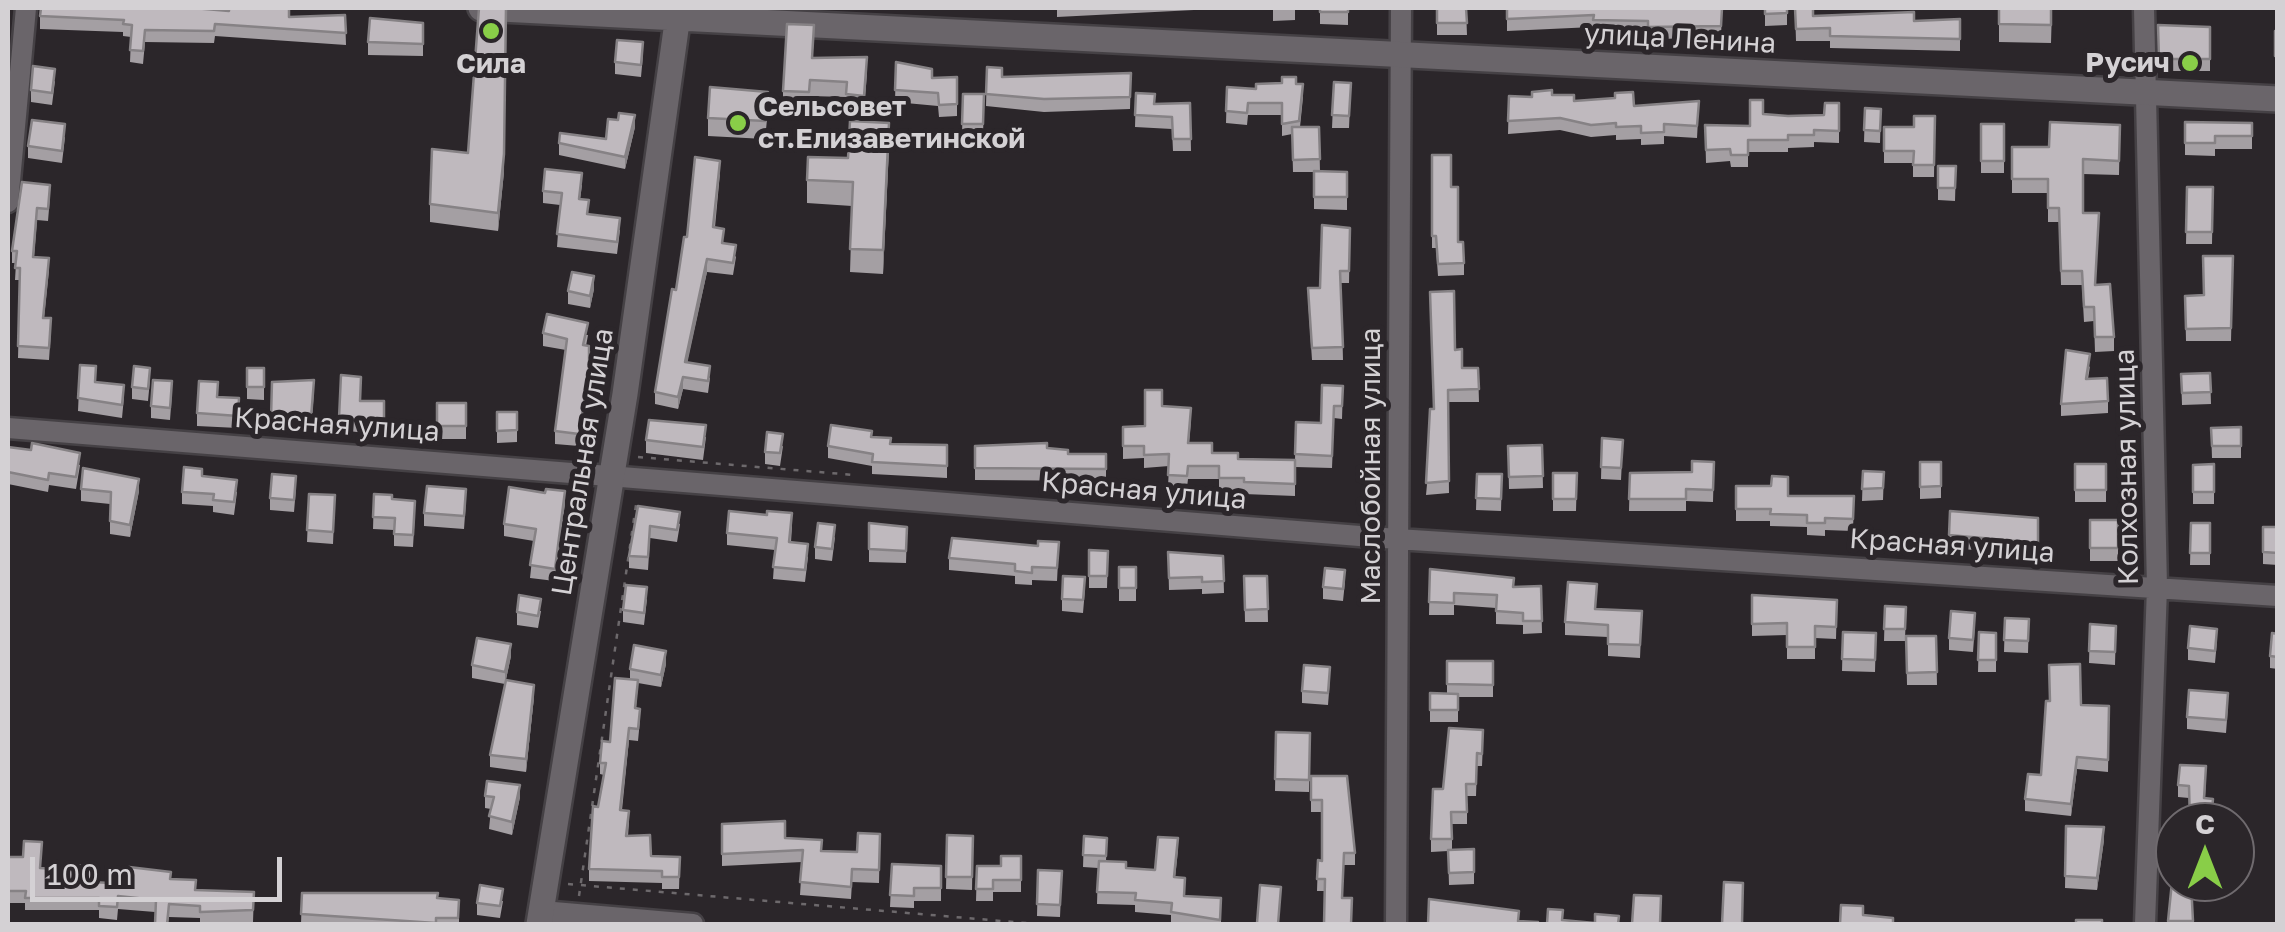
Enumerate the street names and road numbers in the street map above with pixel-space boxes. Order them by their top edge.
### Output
street label: улица Ленина [1583,17,1777,61]
street label: Центральная улица [545,326,621,598]
street label: Маслобойная улица [1354,328,1388,604]
street label: Колхозная улица [2108,349,2146,585]
street label: Красная улица [233,401,441,449]
street label: Красная улица [1040,465,1248,517]
street label: Красная улица [1848,522,2056,570]

